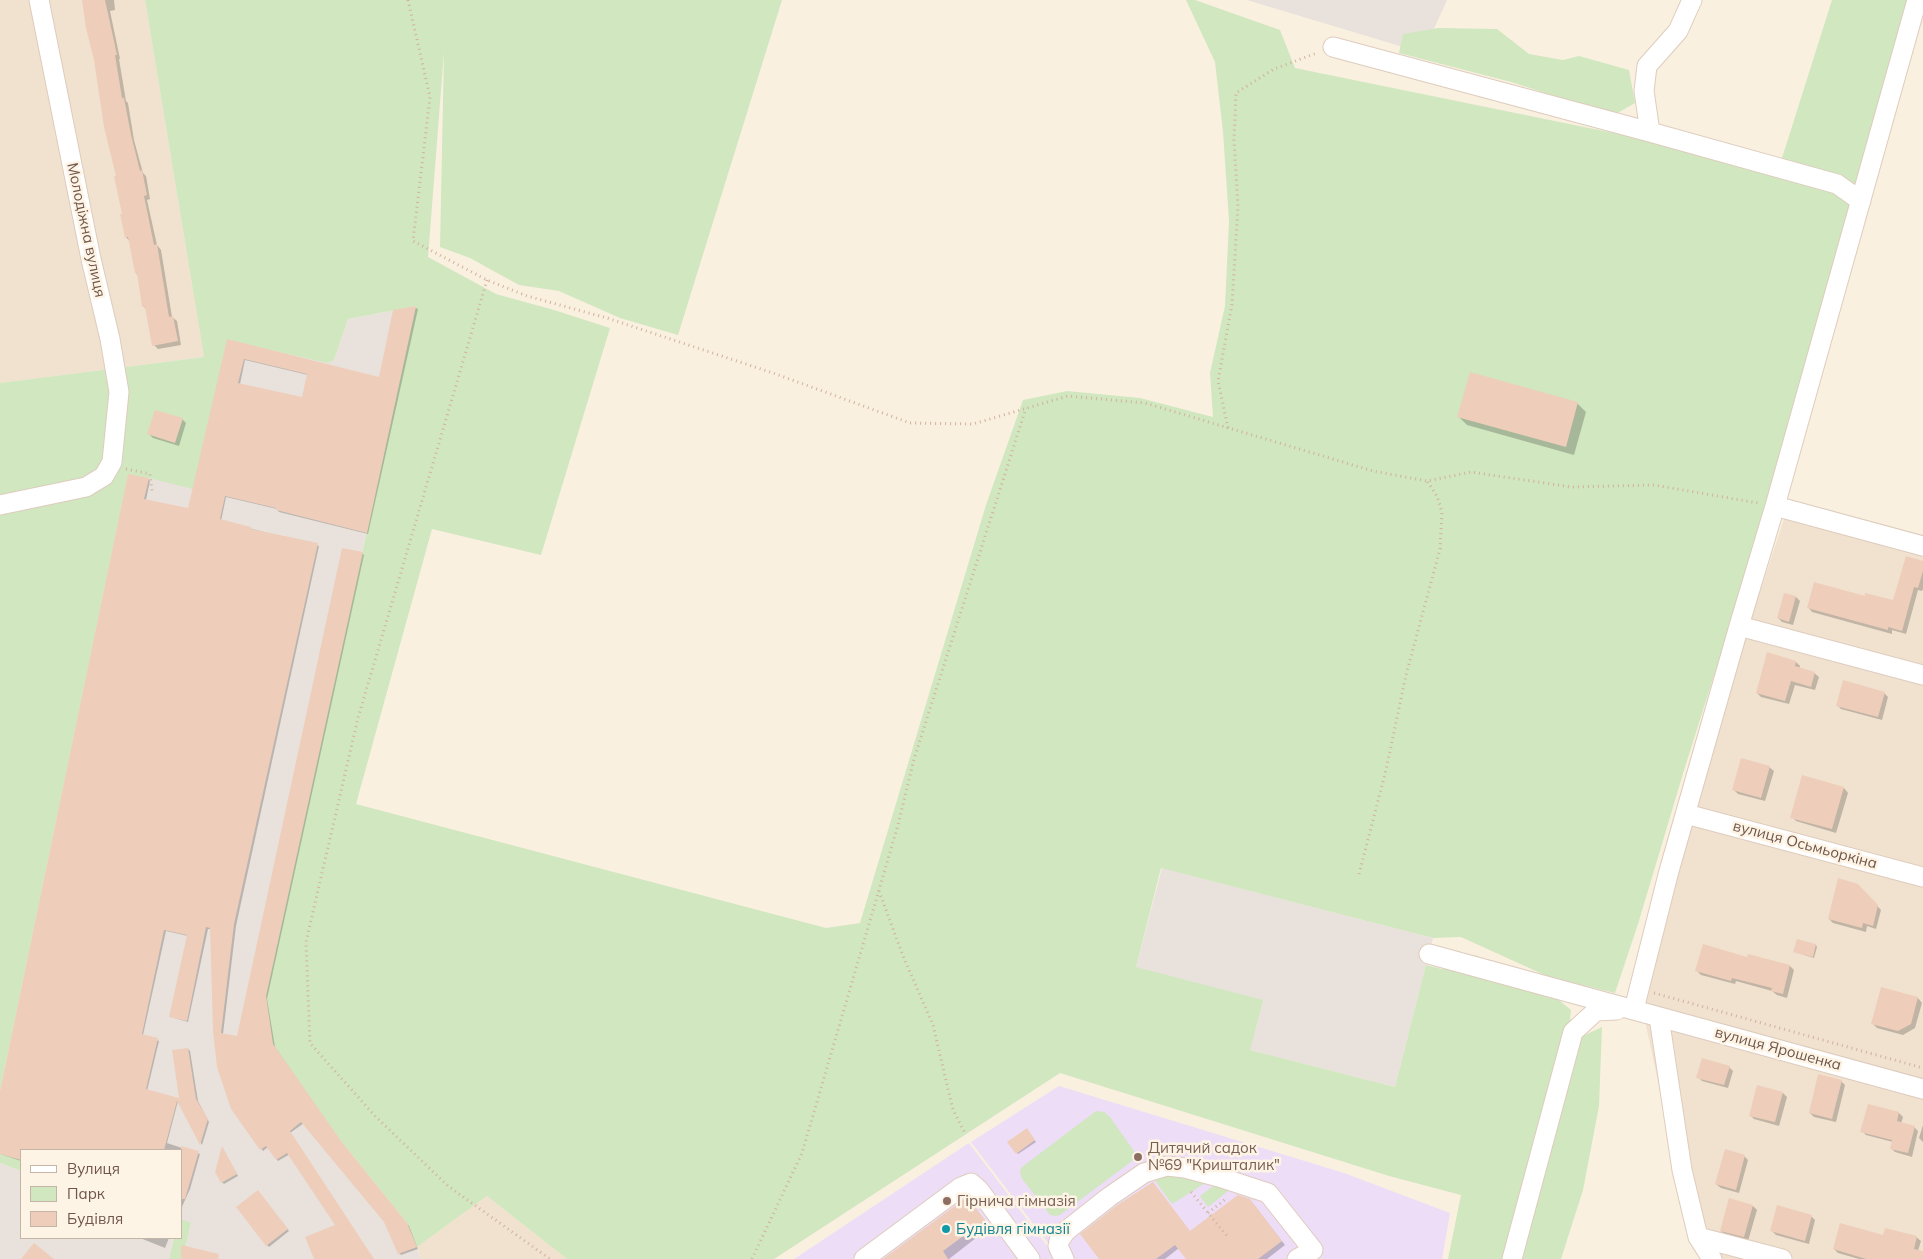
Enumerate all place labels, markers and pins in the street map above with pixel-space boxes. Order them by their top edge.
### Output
place label: Дитячий садок №69 "Кришталик" [1148,1139,1280,1174]
marker: Дитячий садок №69 "Кришталик" [1132,1151,1144,1163]
place label: Гірнича гімназія [957,1192,1076,1210]
marker: Гірнича гімназія [941,1195,953,1207]
place label: Будівля гімназії [956,1220,1070,1238]
marker: Будівля гімназії [940,1223,952,1235]

